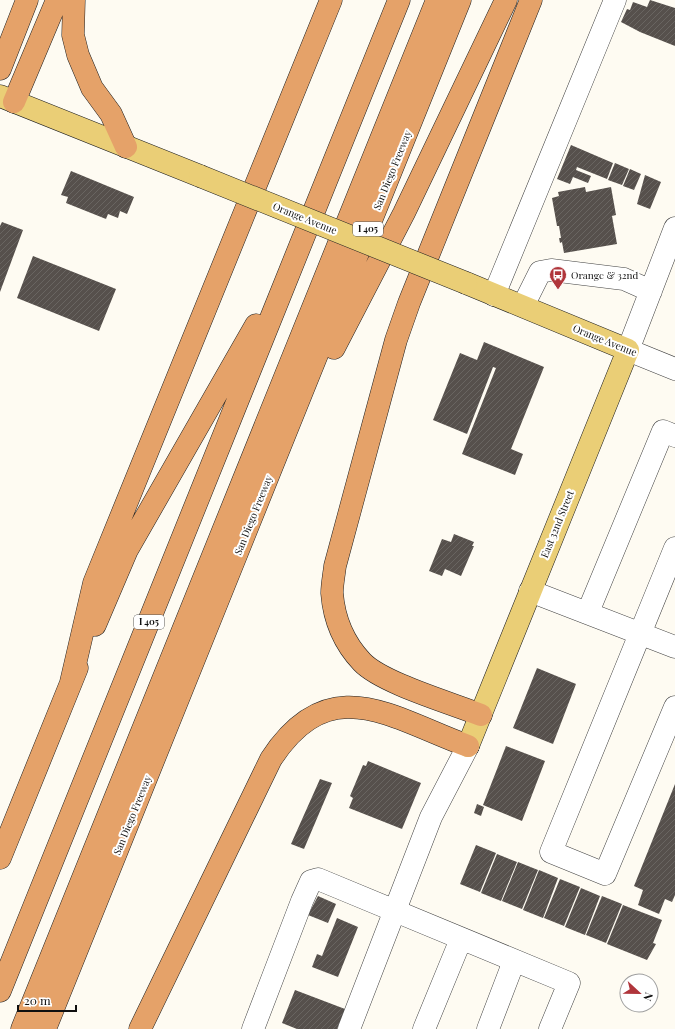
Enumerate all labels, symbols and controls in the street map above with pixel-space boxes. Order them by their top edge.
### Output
street label: San Diego Freeway [370,128,414,212]
street label: Orange Avenue [271,199,339,237]
road number: I 405 [353,222,383,236]
bus stop icon: Orange & 32nd [548,265,568,290]
place label: Orange & 32nd [571,268,639,282]
street label: Orange Avenue [571,321,639,359]
street label: San Diego Freeway [231,473,275,557]
street label: East 32nd Street [537,488,577,560]
road number: I 405 [134,615,164,629]
street label: San Diego Freeway [110,773,154,857]
north arrow [619,973,659,1013]
scale bar [18,987,76,1013]
text: N [640,990,657,1003]
text: 20 m [24,992,51,1008]

